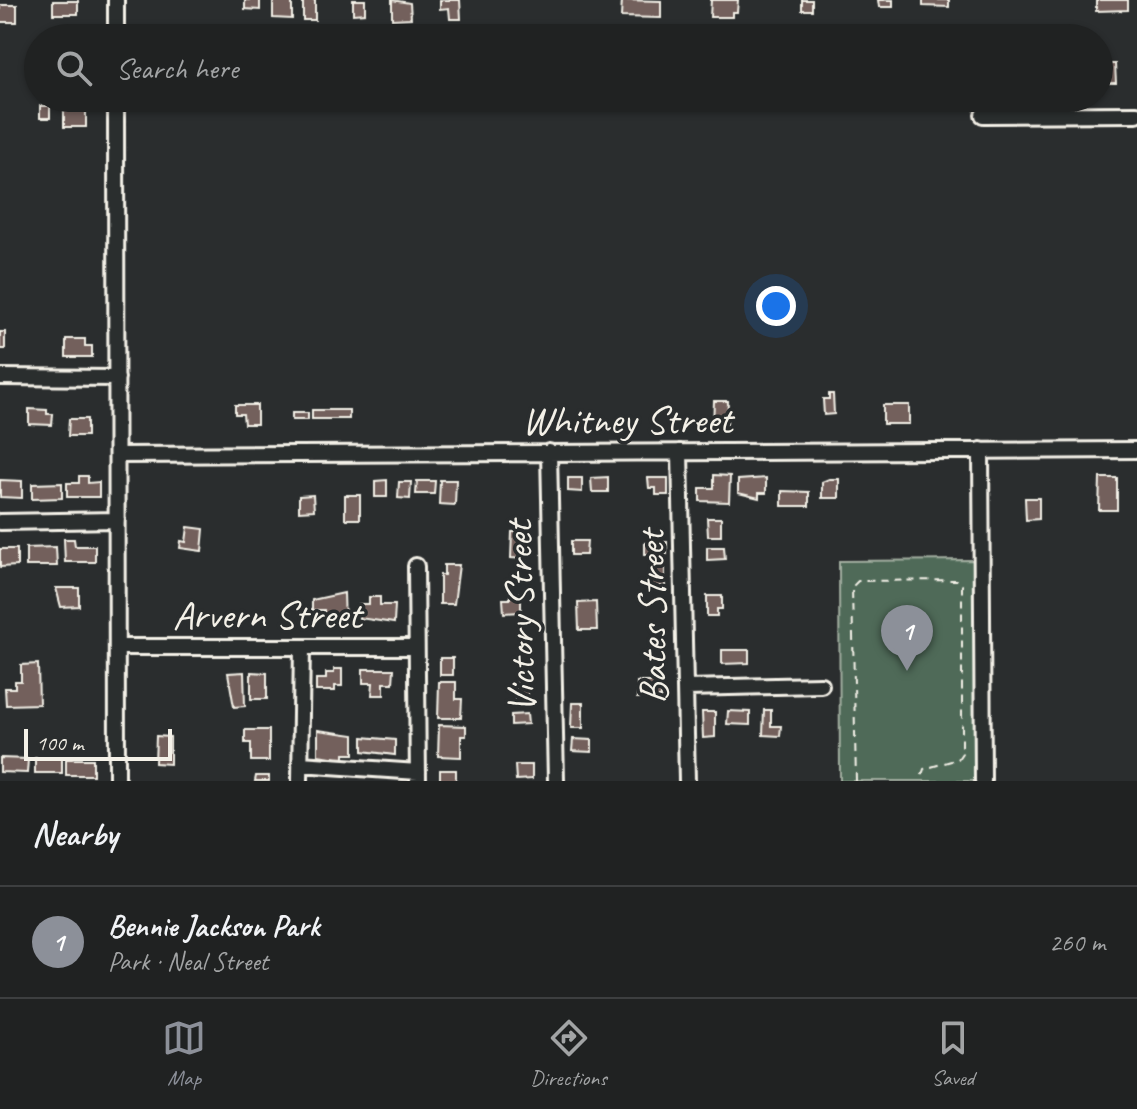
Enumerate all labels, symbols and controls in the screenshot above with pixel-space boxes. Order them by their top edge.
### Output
search box [24,24,1113,112]
icon: search [52,46,96,90]
text: Search here [116,49,238,87]
your location [756,286,796,326]
street label: Whitney Street [522,395,736,445]
street label: Victory Street [493,516,547,714]
street label: Bates Street [625,526,679,705]
street label: Arvern Street [173,590,365,640]
pin: 1 [881,605,933,671]
scale bar [24,725,172,761]
text: 100 m [36,729,83,757]
text: Nearby [32,812,118,855]
text: Bennie Jackson Park [108,907,319,945]
text: 1 [52,926,64,959]
text: 260 m [1049,926,1105,959]
text: Park · Neal Street [108,945,268,978]
tab: Map [162,1016,206,1092]
tab: Directions [530,1016,607,1092]
tab: Saved [931,1016,975,1092]

